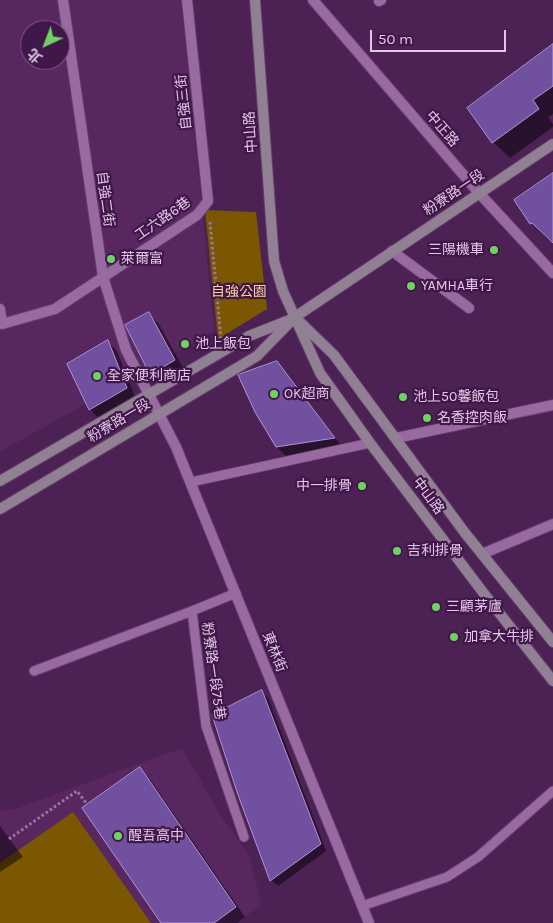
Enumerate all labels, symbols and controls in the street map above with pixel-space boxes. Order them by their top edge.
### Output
north arrow [20,20,70,70]
scale bar [373,20,509,52]
text: 50 m [378,30,413,48]
text: 北 [24,45,46,67]
street label: 自強三街 [173,73,195,131]
street label: 中正路 [422,108,462,150]
street label: 中山路 [241,110,261,154]
street label: 粉寮路一段 [420,166,488,220]
street label: 自強二街 [93,170,117,228]
street label: 工六路6巷 [132,194,194,244]
place label: 三陽機車 [428,242,484,258]
marker: 三陽機車 [488,244,500,256]
place label: 萊爾富 [121,251,163,267]
marker: 萊爾富 [105,253,117,265]
place label: YAMHA車行 [421,278,493,294]
marker: YAMHA車行 [405,280,417,292]
park label: 自強公園 [211,284,267,300]
place label: 池上飯包 [195,336,251,352]
marker: 池上飯包 [179,338,191,350]
place label: 全家便利商店 [107,368,191,384]
marker: 全家便利商店 [91,370,103,382]
place label: OK超商 [284,386,330,402]
marker: OK超商 [268,388,280,400]
place label: 池上50馨飯包 [413,389,499,405]
marker: 池上50馨飯包 [397,391,409,403]
street label: 粉寮路一段 [85,396,153,446]
place label: 名香控肉飯 [437,410,507,426]
marker: 名香控肉飯 [421,412,433,424]
street label: 中山路 [409,474,447,518]
place label: 中一排骨 [296,478,352,494]
marker: 中一排骨 [356,480,368,492]
place label: 吉利排骨 [407,543,463,559]
marker: 吉利排骨 [391,545,403,557]
place label: 三顧茅廬 [446,599,502,615]
marker: 三顧茅廬 [430,601,442,613]
street label: 粉寮路一段75巷 [198,621,228,721]
street label: 東林街 [258,629,290,675]
place label: 加拿大牛排 [464,629,534,645]
marker: 加拿大牛排 [448,631,460,643]
place label: 醒吾高中 [128,828,184,844]
marker: 醒吾高中 [112,830,124,842]

